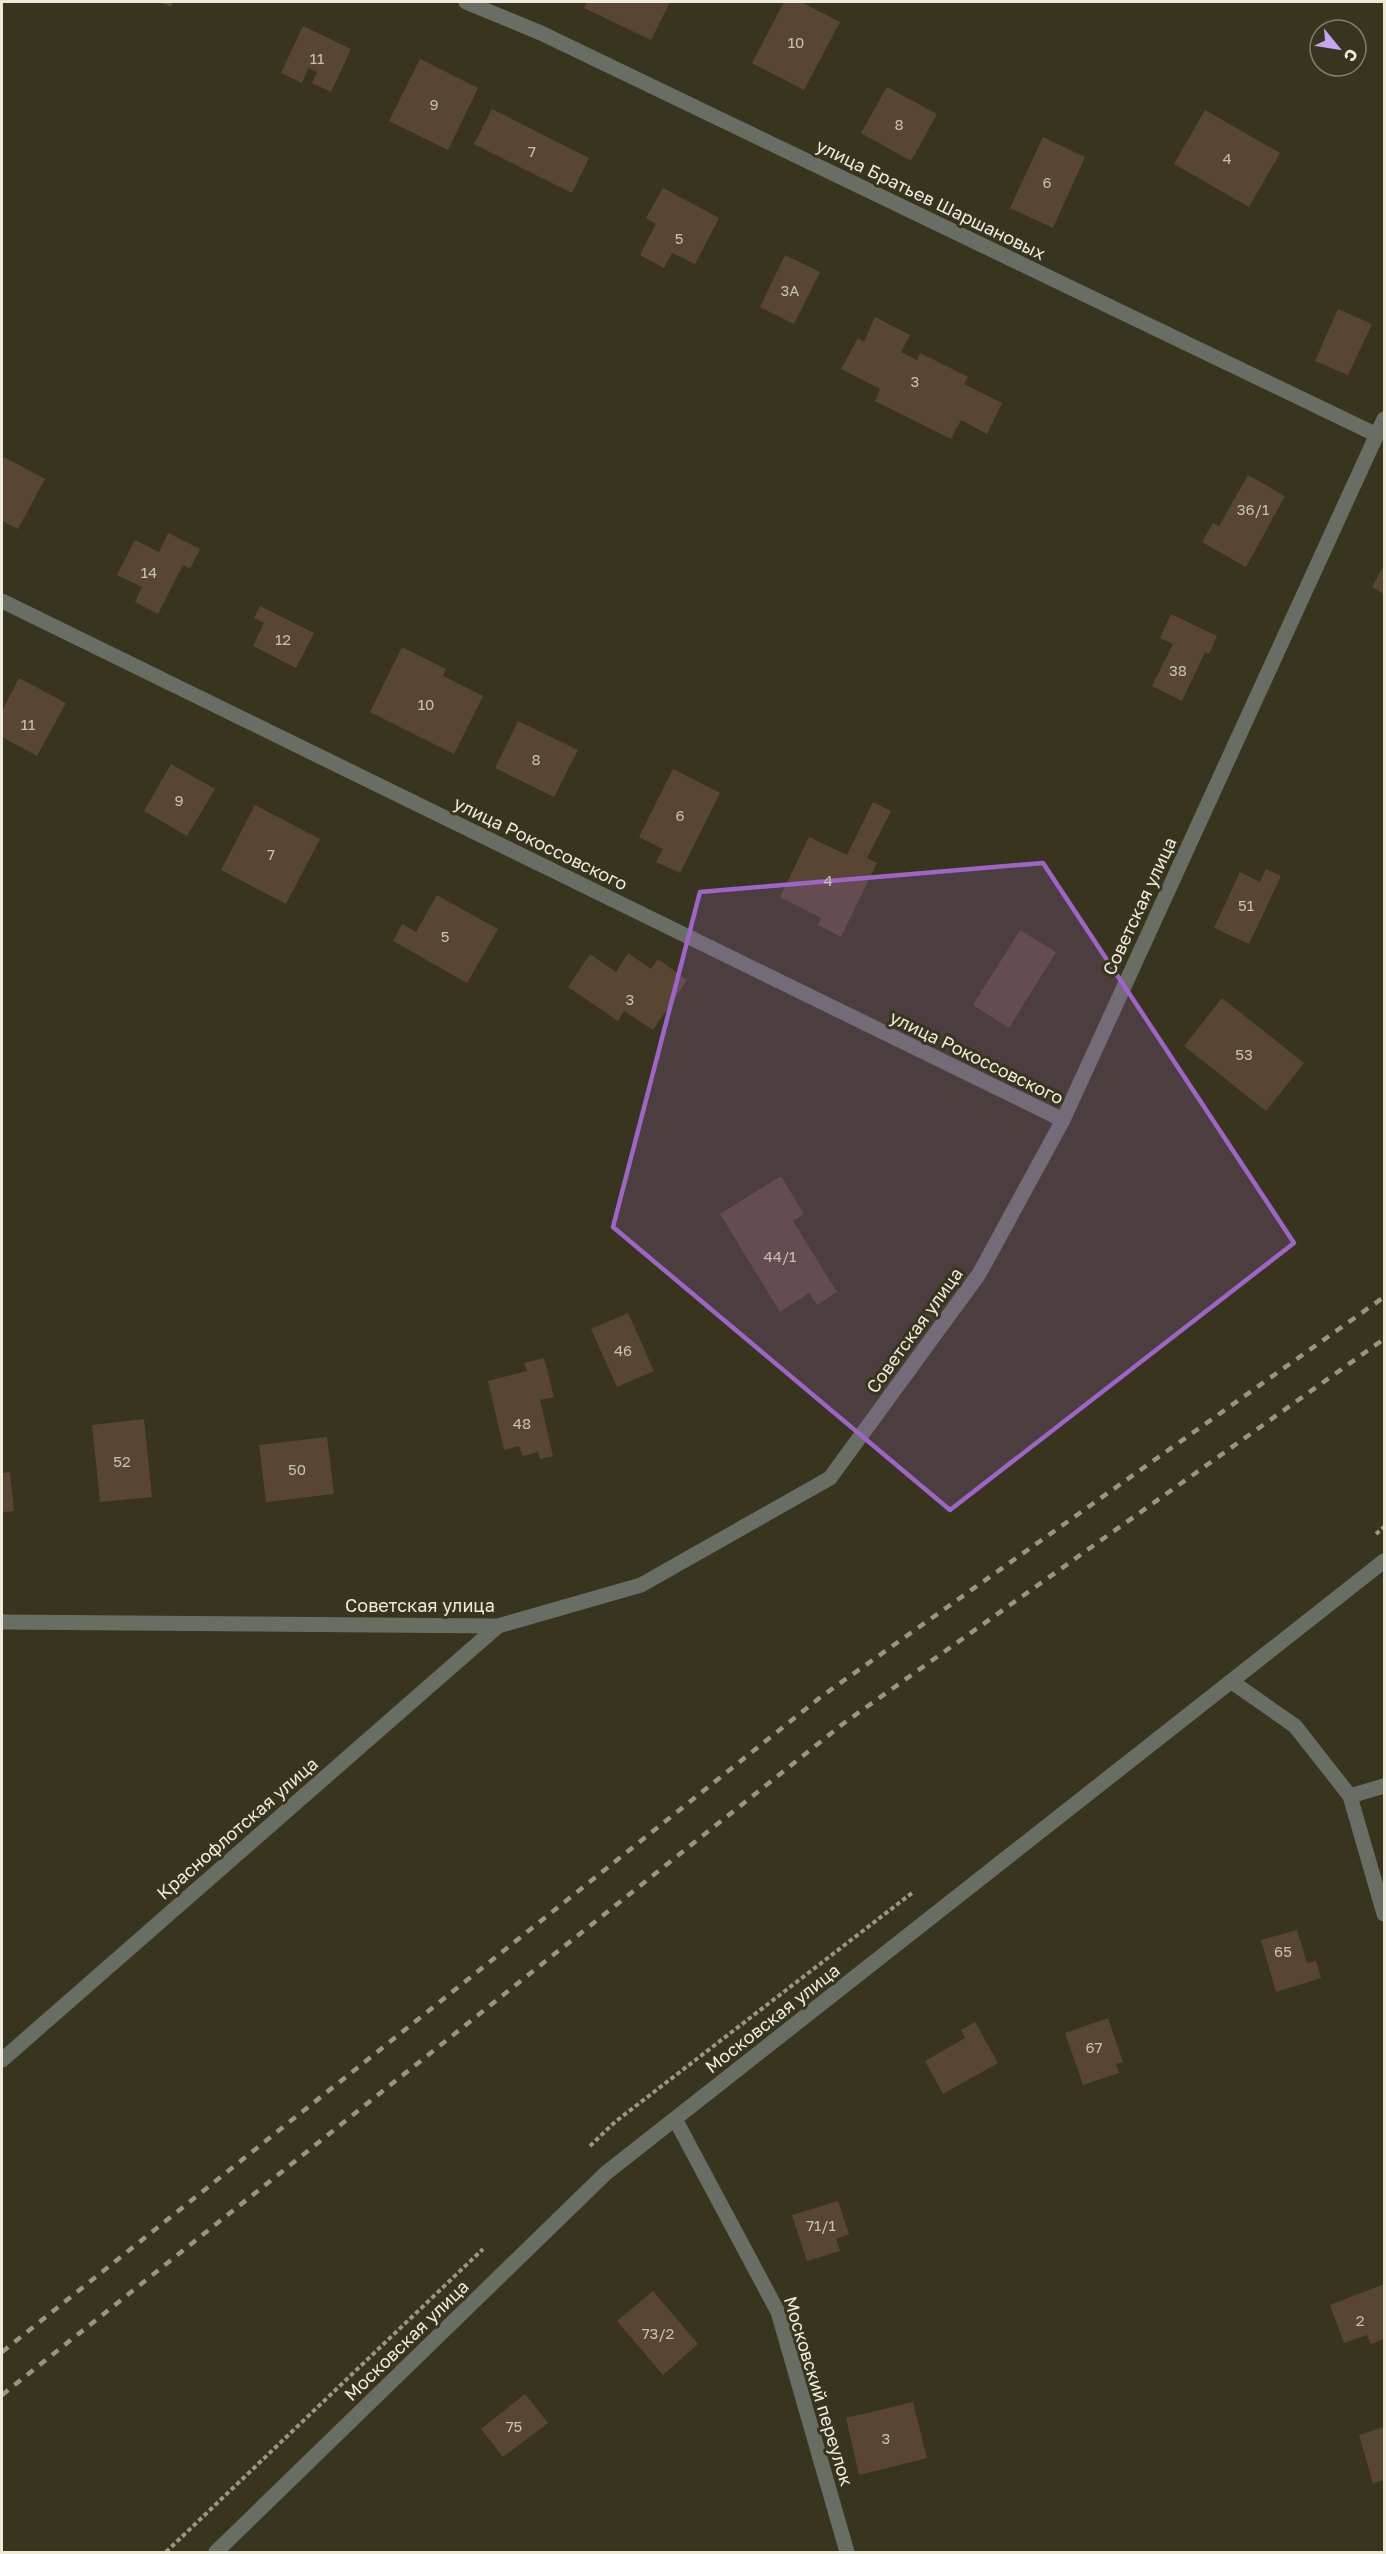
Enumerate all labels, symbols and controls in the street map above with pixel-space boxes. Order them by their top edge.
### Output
north arrow [1308,18,1368,78]
house number: 10 [788,33,804,51]
text: С [1339,46,1362,65]
house number: 11 [310,49,324,67]
house number: 9 [429,95,439,113]
house number: 8 [894,115,904,133]
street label: улица Братьев Шаршановых [813,134,1049,264]
house number: 7 [528,142,536,160]
house number: 4 [1222,149,1232,167]
house number: 6 [1042,173,1052,191]
house number: 5 [675,229,683,247]
house number: 3А [781,281,799,299]
house number: 3 [911,372,919,390]
house number: 36/1 [1237,500,1269,518]
house number: 14 [141,563,157,581]
house number: 12 [275,630,291,648]
house number: 38 [1169,661,1187,679]
house number: 10 [418,695,434,713]
house number: 11 [21,715,35,733]
house number: 8 [531,750,541,768]
house number: 9 [174,791,184,809]
street label: улица Рокоссовского [451,791,631,895]
house number: 6 [675,806,685,824]
street label: Советская улица [1097,833,1181,979]
house number: 7 [267,845,275,863]
house number: 4 [823,871,833,889]
house number: 51 [1238,896,1254,914]
house number: 5 [441,927,449,945]
house number: 3 [626,990,634,1008]
street label: улица Рокоссовского [887,1005,1067,1109]
house number: 53 [1235,1045,1253,1063]
house number: 44/1 [764,1247,796,1265]
street label: Советская улица [861,1263,967,1397]
house number: 46 [614,1341,632,1359]
house number: 48 [513,1414,531,1432]
house number: 52 [113,1452,131,1470]
house number: 50 [288,1460,306,1478]
street label: Советская улица [345,1594,495,1616]
street label: Краснофлотская улица [152,1752,322,1904]
house number: 65 [1274,1942,1292,1960]
street label: Московская улица [700,1959,844,2077]
house number: 67 [1085,2038,1103,2056]
house number: 71/1 [806,2216,836,2234]
street label: Московская улица [339,2275,473,2405]
street label: Московский переулок [780,2293,858,2489]
house number: 2 [1356,2311,1364,2329]
house number: 73/2 [642,2324,674,2342]
house number: 75 [506,2417,522,2435]
house number: 3 [882,2429,890,2447]

